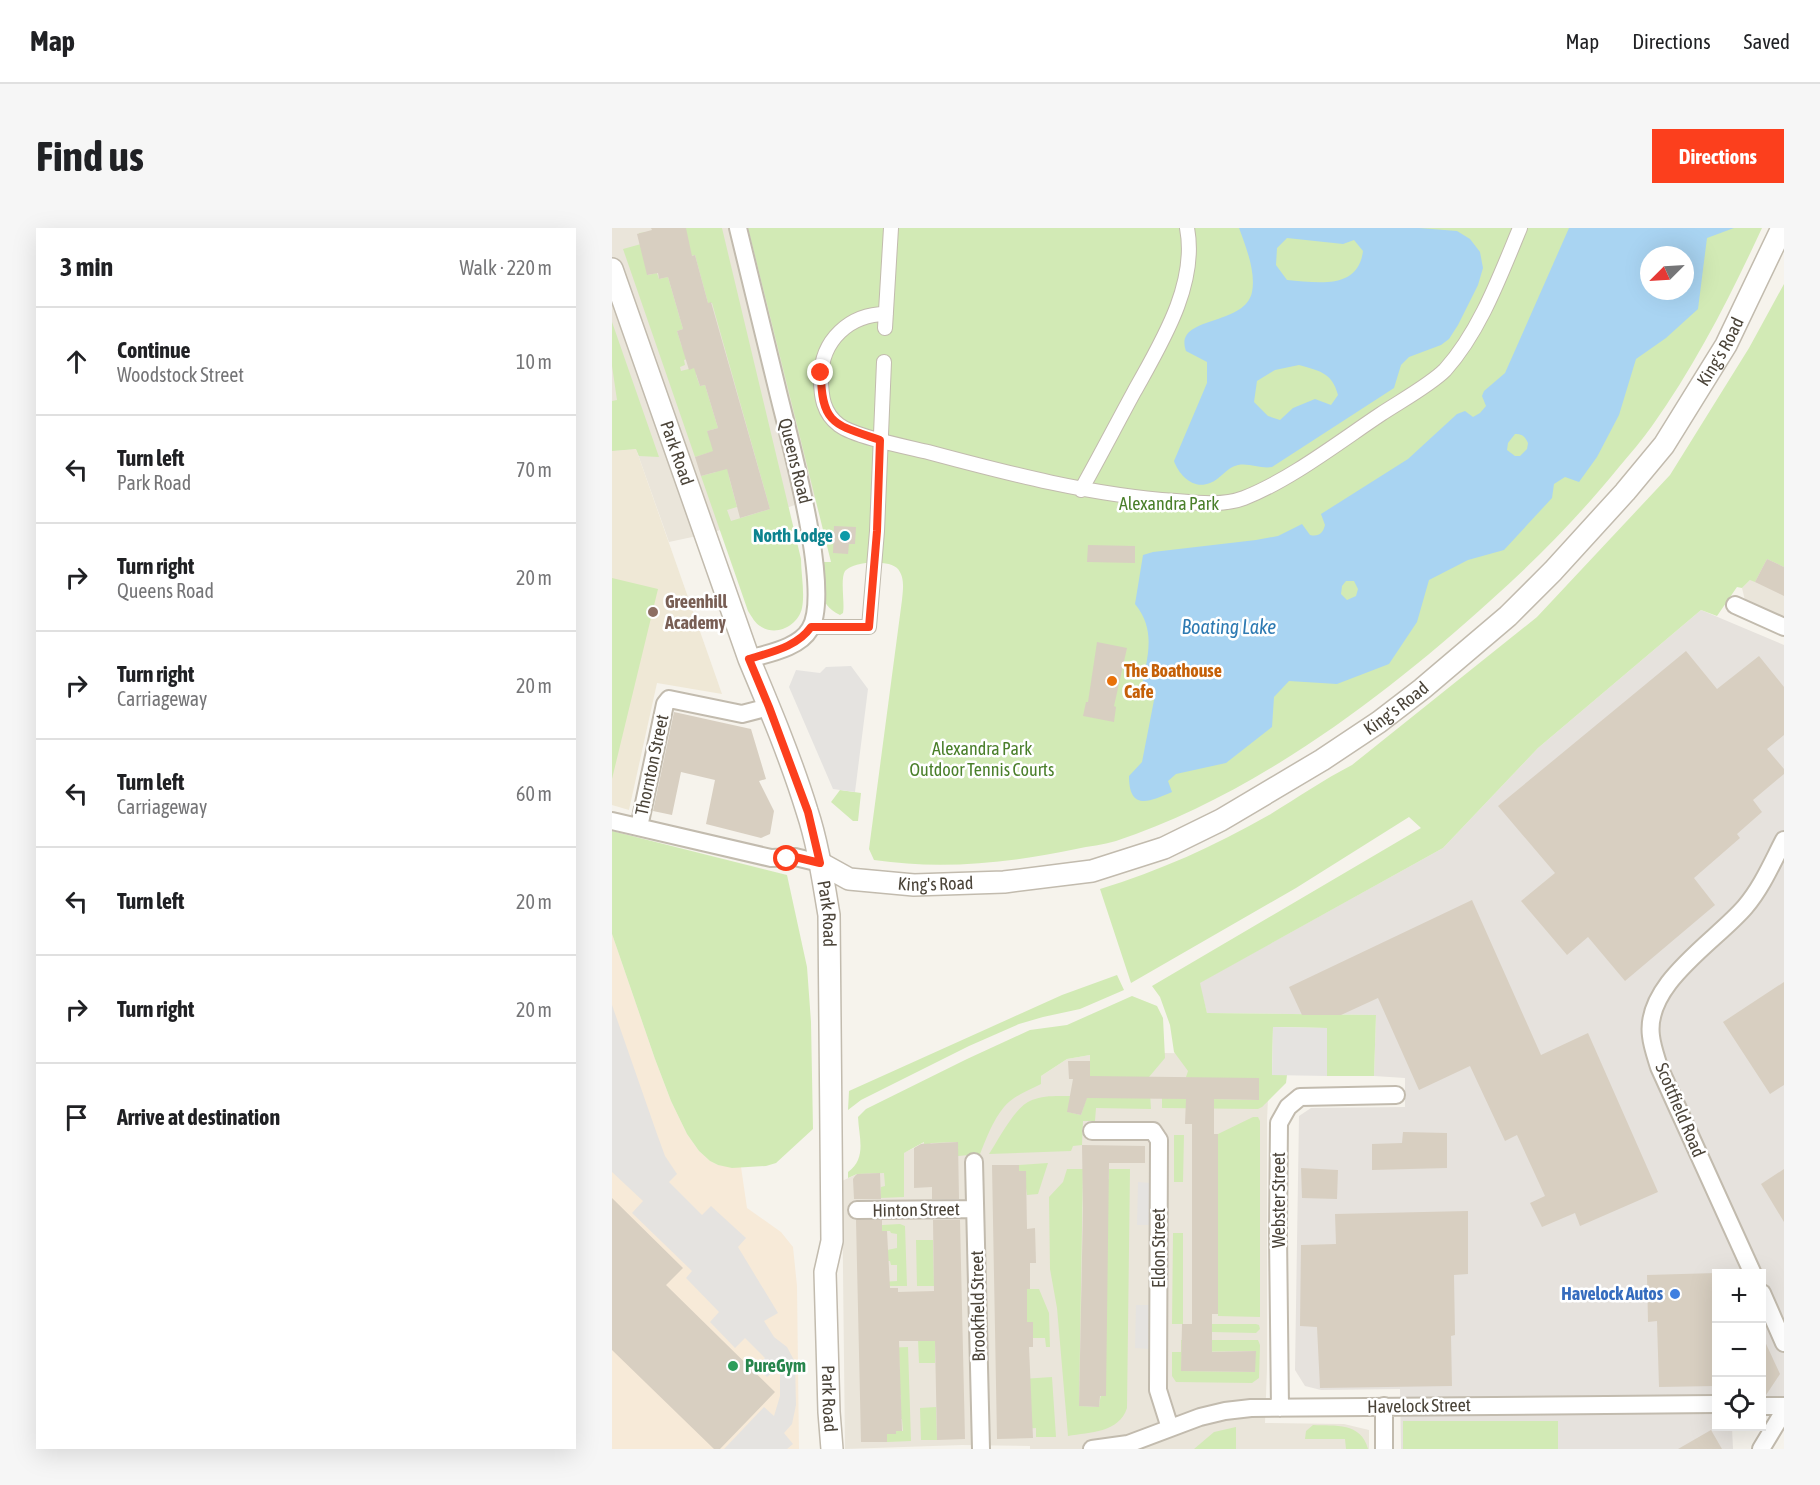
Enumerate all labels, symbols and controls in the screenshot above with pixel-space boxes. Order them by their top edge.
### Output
text: Map [30,25,75,57]
text: Map [1565,29,1599,53]
text: Directions [1632,29,1711,53]
text: Saved [1744,29,1790,53]
button: Directions [1652,129,1784,183]
text: Find us [36,132,144,180]
north arrow [1640,246,1694,300]
text: 3 min [60,252,113,282]
text: Walk · 220 m [460,256,552,279]
street label: King's Road [1692,314,1748,390]
text: Continue [117,337,191,363]
icon: ahead [60,345,93,378]
text: 10 m [516,350,552,373]
route end [807,359,833,385]
text: Woodstock Street [117,363,244,386]
street label: Queens Road [775,416,816,506]
street label: Park Road [656,418,698,488]
text: Turn left [117,445,184,471]
icon: left [60,453,93,486]
text: 70 m [516,458,552,481]
text: Park Road [117,471,191,494]
park label: Alexandra Park [1119,493,1219,514]
place label: North Lodge [753,525,833,546]
marker: North Lodge [838,529,852,543]
text: Turn right [117,553,194,579]
icon: right [60,561,93,594]
text: 20 m [516,566,552,589]
text: Queens Road [117,579,214,602]
place label: Greenhill Academy [664,591,727,633]
marker: Greenhill Academy [646,605,660,619]
water label: Boating Lake [1182,615,1276,638]
place label: The Boathouse Cafe [1124,660,1222,702]
text: Turn right [117,661,194,687]
icon: right [60,669,93,702]
text: 20 m [516,674,552,697]
marker: The Boathouse Cafe [1105,674,1119,688]
street label: King's Road [1360,677,1433,739]
text: Carriageway [117,687,207,710]
street label: Thornton Street [631,712,672,817]
park label: Alexandra Park Outdoor Tennis Courts [910,738,1054,780]
text: Turn left [117,769,184,795]
icon: left [60,777,93,810]
text: 60 m [516,782,552,805]
text: Carriageway [117,795,207,818]
route start [773,845,799,871]
street label: King's Road [897,872,974,895]
street label: Park Road [813,879,840,947]
icon: left [60,885,93,918]
text: Turn left [117,888,184,914]
text: 20 m [516,890,552,913]
icon: right [60,993,93,1026]
text: Turn right [117,996,194,1022]
text: 20 m [516,998,552,1021]
street label: Scottfield Road [1651,1060,1710,1160]
icon: arrive [60,1101,93,1134]
text: Arrive at destination [117,1104,280,1130]
street label: Webster Street [1268,1152,1289,1248]
street label: Hinton Street [872,1198,960,1221]
street label: Eldon Street [1148,1208,1169,1288]
street label: Brookfield Street [966,1250,989,1362]
map controls [1712,1269,1766,1431]
button: + [1712,1269,1766,1323]
place label: Havelock Autos [1561,1283,1664,1304]
marker: Havelock Autos [1668,1287,1682,1301]
button: − [1712,1323,1766,1377]
place label: PureGym [745,1355,806,1376]
marker: PureGym [726,1359,740,1373]
street label: Park Road [818,1365,842,1433]
button: locate [1712,1377,1766,1431]
street label: Havelock Street [1367,1394,1471,1417]

